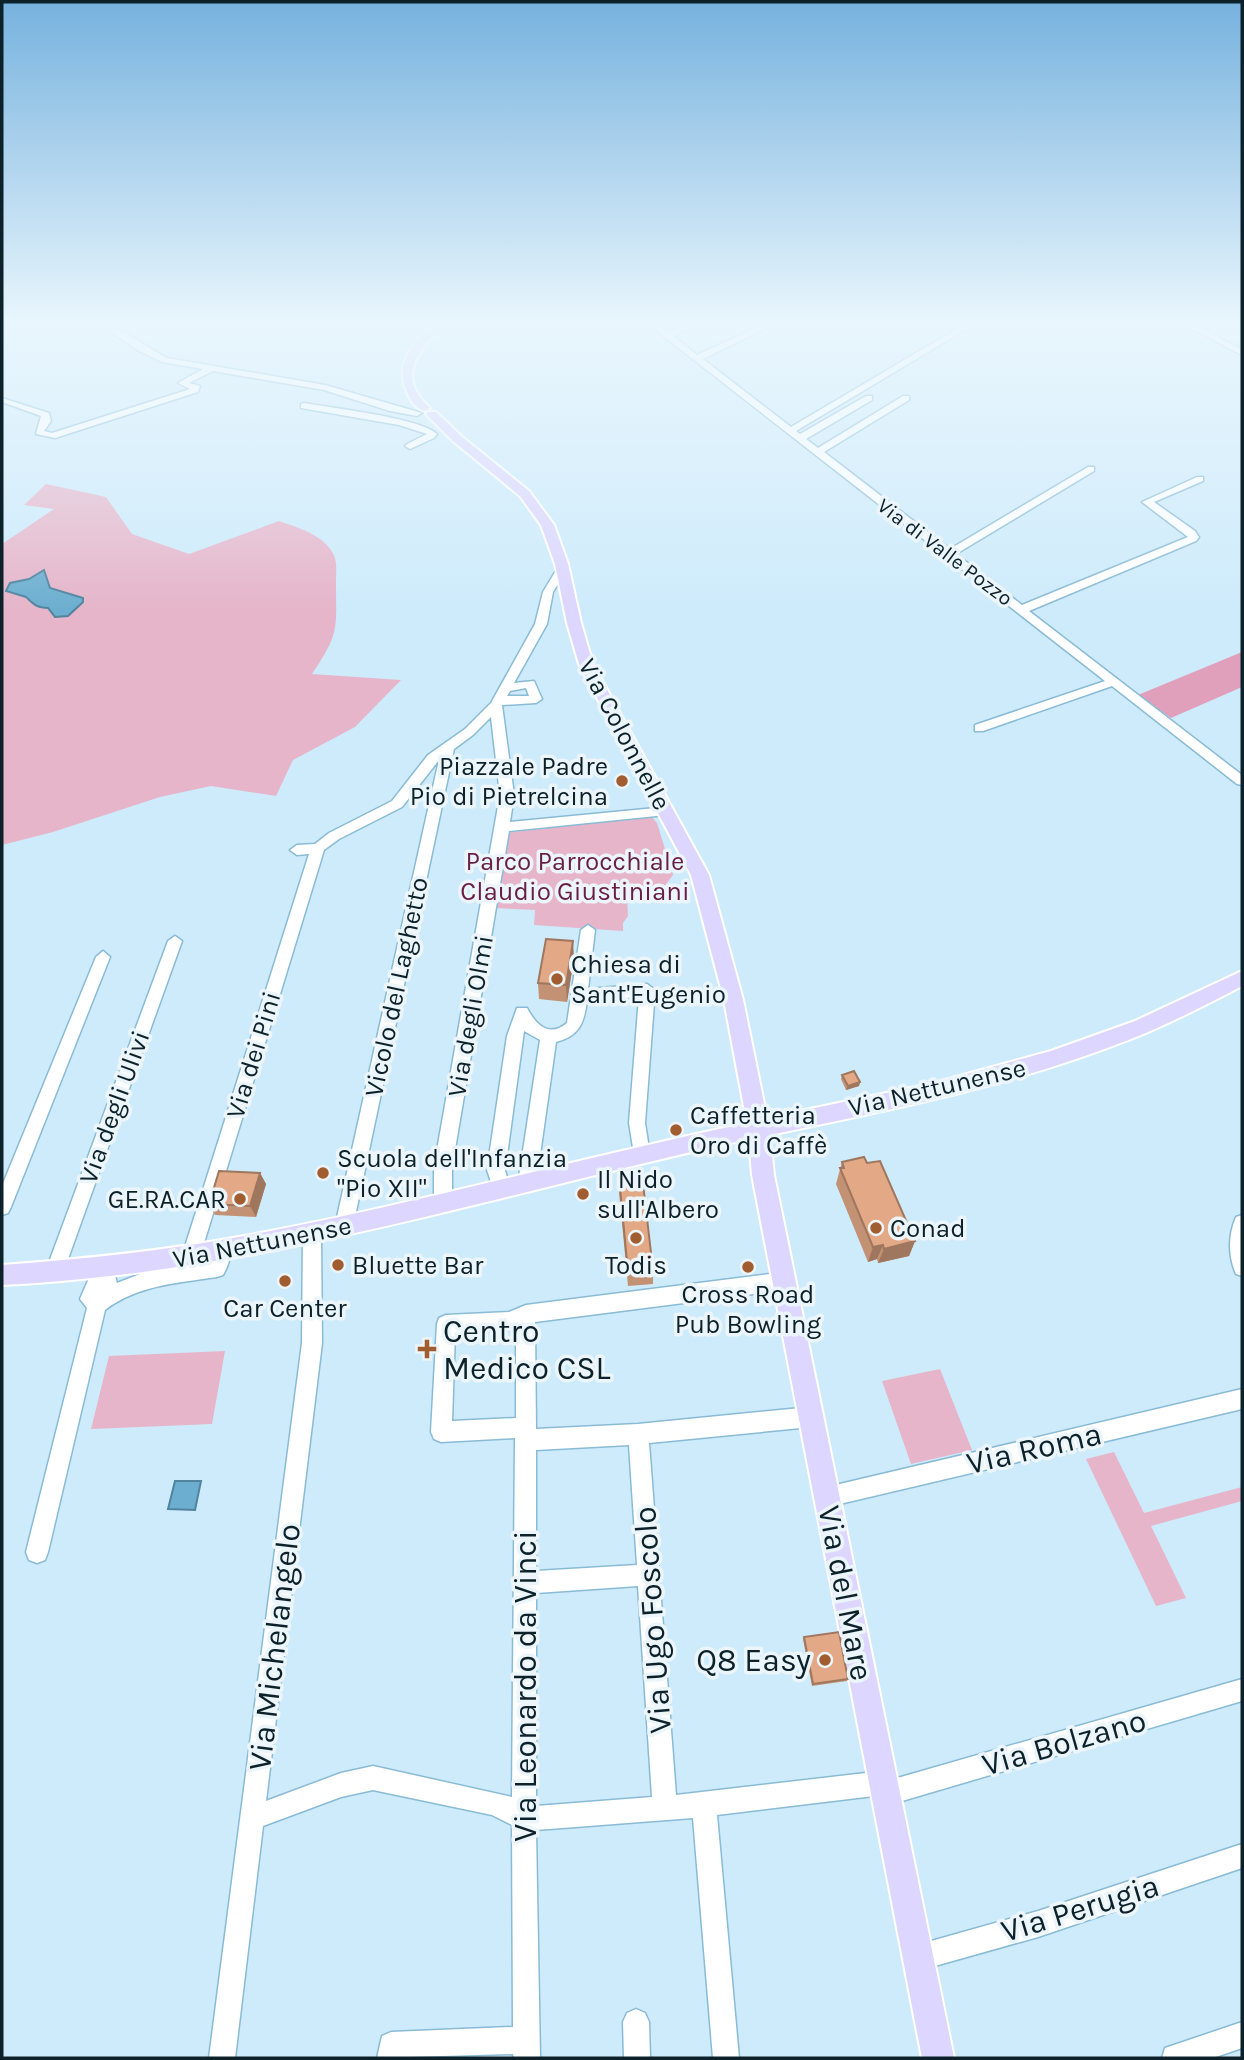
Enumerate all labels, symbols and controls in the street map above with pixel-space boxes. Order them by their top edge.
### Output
street label: Via di Valle Pozzo [873,493,1017,611]
street label: Via Colonnelle [572,653,677,815]
place label: Piazzale Padre Pio di Pietrelcina [410,751,608,812]
marker: Piazzale Padre Pio di Pietrelcina [614,773,630,789]
park label: Parco Parrocchiale Claudio Giustiniani [460,846,690,907]
street label: Vicolo del Laghetto [358,874,435,1100]
street label: Via degli Olmi [441,933,500,1099]
place label: Chiesa di Sant'Eugenio [571,949,726,1010]
marker: Chiesa di Sant'Eugenio [549,971,565,987]
street label: Via dei Pini [219,988,287,1122]
street label: Via degli Ulivi [72,1027,156,1188]
street label: Via Nettunense [845,1052,1029,1123]
place label: Caffetteria Oro di Caffè [690,1100,827,1161]
marker: Caffetteria Oro di Caffè [668,1122,684,1138]
place label: Scuola dell'Infanzia "Pio XII" [337,1143,567,1204]
place label: Il Nido sull'Albero [597,1164,719,1225]
marker: Scuola dell'Infanzia "Pio XII" [315,1165,331,1181]
place label: GE.RA.CAR [108,1184,226,1215]
marker: Il Nido sull'Albero [575,1186,591,1202]
marker: GE.RA.CAR [232,1191,248,1207]
street label: Via Nettunense [170,1210,354,1275]
place label: Conad [890,1213,966,1244]
marker: Conad [868,1220,884,1236]
marker: Todis [628,1230,644,1246]
place label: Bluette Bar [352,1250,484,1281]
place label: Todis [605,1250,667,1281]
marker: Bluette Bar [330,1257,346,1273]
marker: Cross Road Pub Bowling [740,1259,756,1275]
marker: Car Center [277,1273,293,1289]
place label: Cross Road Pub Bowling [675,1279,821,1340]
place label: Car Center [223,1293,347,1324]
place label: Centro Medico CSL [443,1313,611,1387]
marker: Centro Medico CSL [417,1339,437,1359]
street label: Via Roma [963,1415,1105,1482]
street label: Via del Mare [810,1502,881,1684]
street label: Via Ugo Foscolo [626,1505,679,1735]
street label: Via Michelangelo [241,1521,308,1773]
street label: Via Leonardo da Vinci [507,1530,544,1842]
place label: Q8 Easy [696,1642,811,1679]
marker: Q8 Easy [817,1652,833,1668]
street label: Via Bolzano [978,1701,1150,1784]
street label: Via Perugia [997,1867,1164,1950]

